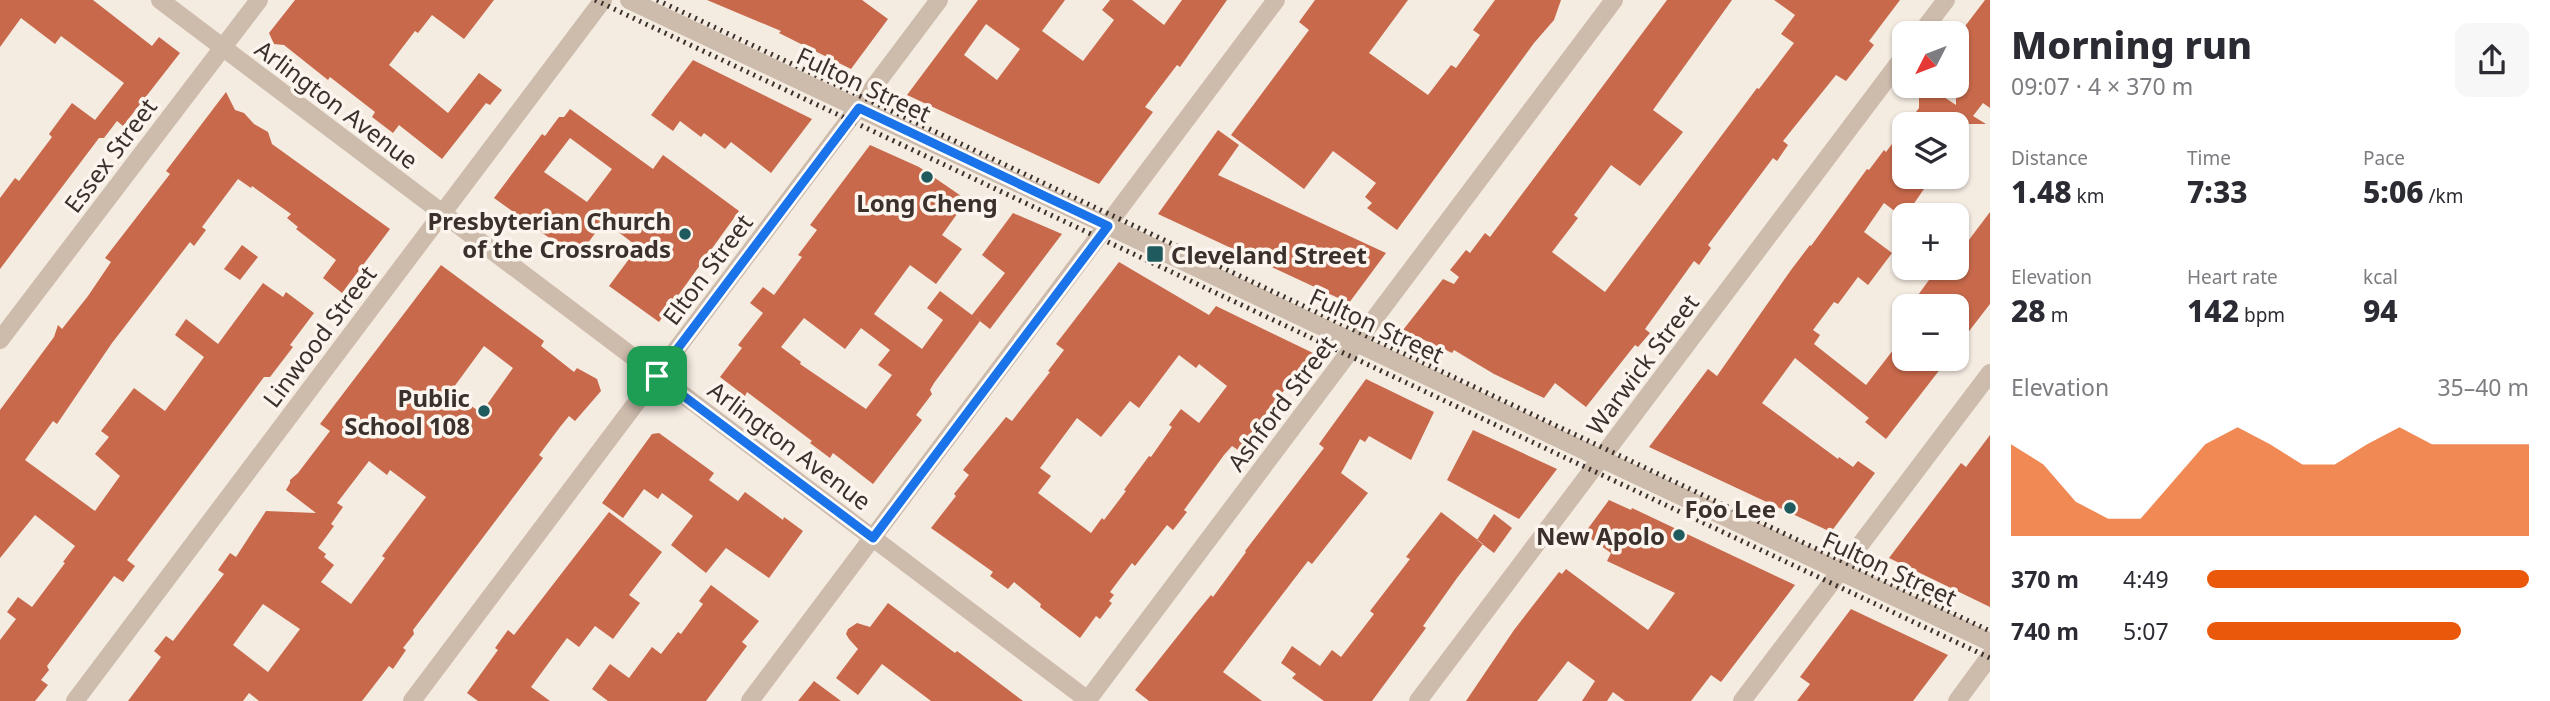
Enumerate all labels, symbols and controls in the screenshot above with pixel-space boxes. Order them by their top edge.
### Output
text: Morning run [2011,18,2252,70]
north arrow [1892,21,1969,98]
map controls [1892,21,1969,371]
button: share [2455,23,2529,97]
street label: Arlington Avenue [249,32,425,176]
street label: Fulton Street [791,38,937,130]
text: 09:07 · 4 × 370 m [2011,70,2193,102]
street label: Essex Street [56,91,164,219]
button: layers [1892,112,1969,189]
text: Distance [2011,145,2088,171]
text: Time [2187,145,2231,171]
text: Pace [2363,145,2405,171]
marker: Long Cheng [919,169,935,185]
text: 1.48 [2011,171,2072,212]
text: 7:33 [2187,171,2248,212]
text: 5:06 [2363,171,2424,212]
text: km [2072,183,2104,209]
text: /km [2424,183,2464,209]
place label: Long Cheng [856,186,998,219]
button: + [1892,203,1969,280]
place label: Presbyterian Church of the Crossroads [427,204,671,265]
street label: Elton Street [654,207,760,331]
marker: Presbyterian Church of the Crossroads [677,226,693,242]
place label: Cleveland Street [1171,238,1367,271]
marker: Cleveland Street [1145,244,1165,264]
street label: Linwood Street [255,258,383,414]
text: Elevation [2011,264,2092,290]
text: Heart rate [2187,264,2278,290]
text: kcal [2363,264,2398,290]
street label: Fulton Street [1304,279,1450,371]
street label: Warwick Street [1578,287,1706,441]
text: 28 [2011,290,2046,331]
text: 142 [2187,290,2239,331]
text: 94 [2363,290,2398,331]
button: − [1892,294,1969,371]
text: m [2046,302,2068,328]
text: bpm [2239,302,2285,328]
street label: Ashford Street [1219,328,1343,478]
pin [627,346,687,406]
icon: arrive [638,357,676,395]
text: Elevation [2011,371,2109,403]
text: 35–40 m [2437,371,2529,403]
street label: Arlington Avenue [702,373,878,517]
place label: Public School 108 [344,381,470,442]
marker: Public School 108 [476,403,492,419]
place label: Foo Lee [1685,492,1776,525]
marker: Foo Lee [1782,500,1798,516]
place label: New Apolo [1536,519,1665,552]
street label: Fulton Street [1817,522,1963,614]
marker: New Apolo [1671,527,1687,543]
text: 370 m [2011,563,2079,595]
text: 4:49 [2123,563,2169,595]
text: 740 m [2011,615,2079,647]
text: 5:07 [2123,615,2169,647]

